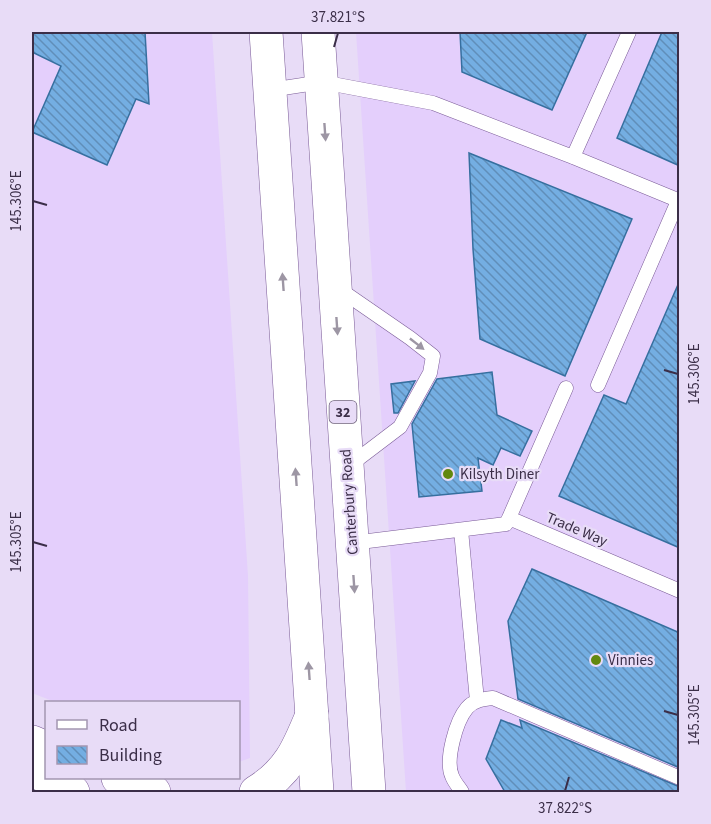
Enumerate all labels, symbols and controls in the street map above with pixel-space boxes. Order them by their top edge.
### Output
text: 37.821°S [311,7,365,28]
one-way arrow [320,122,330,141]
text: 145.306°E [6,170,27,232]
one-way arrow [278,273,288,292]
one-way arrow [333,317,342,336]
one-way arrow [410,337,425,349]
text: 145.306°E [684,343,705,405]
road number: 32 [330,401,356,423]
street label: Canterbury Road [335,448,364,556]
place label: Kilsyth Diner [460,464,540,485]
one-way arrow [291,467,301,486]
marker: Kilsyth Diner [441,467,455,481]
street label: Trade Way [543,507,611,552]
text: 145.305°E [6,511,27,573]
one-way arrow [350,574,359,593]
place label: Vinnies [608,650,653,671]
marker: Vinnies [589,653,603,667]
one-way arrow [304,662,314,681]
text: 145.305°E [684,684,705,746]
legend [45,701,240,779]
text: Road [99,713,138,738]
text: Building [99,743,162,768]
text: 37.822°S [538,798,592,819]

